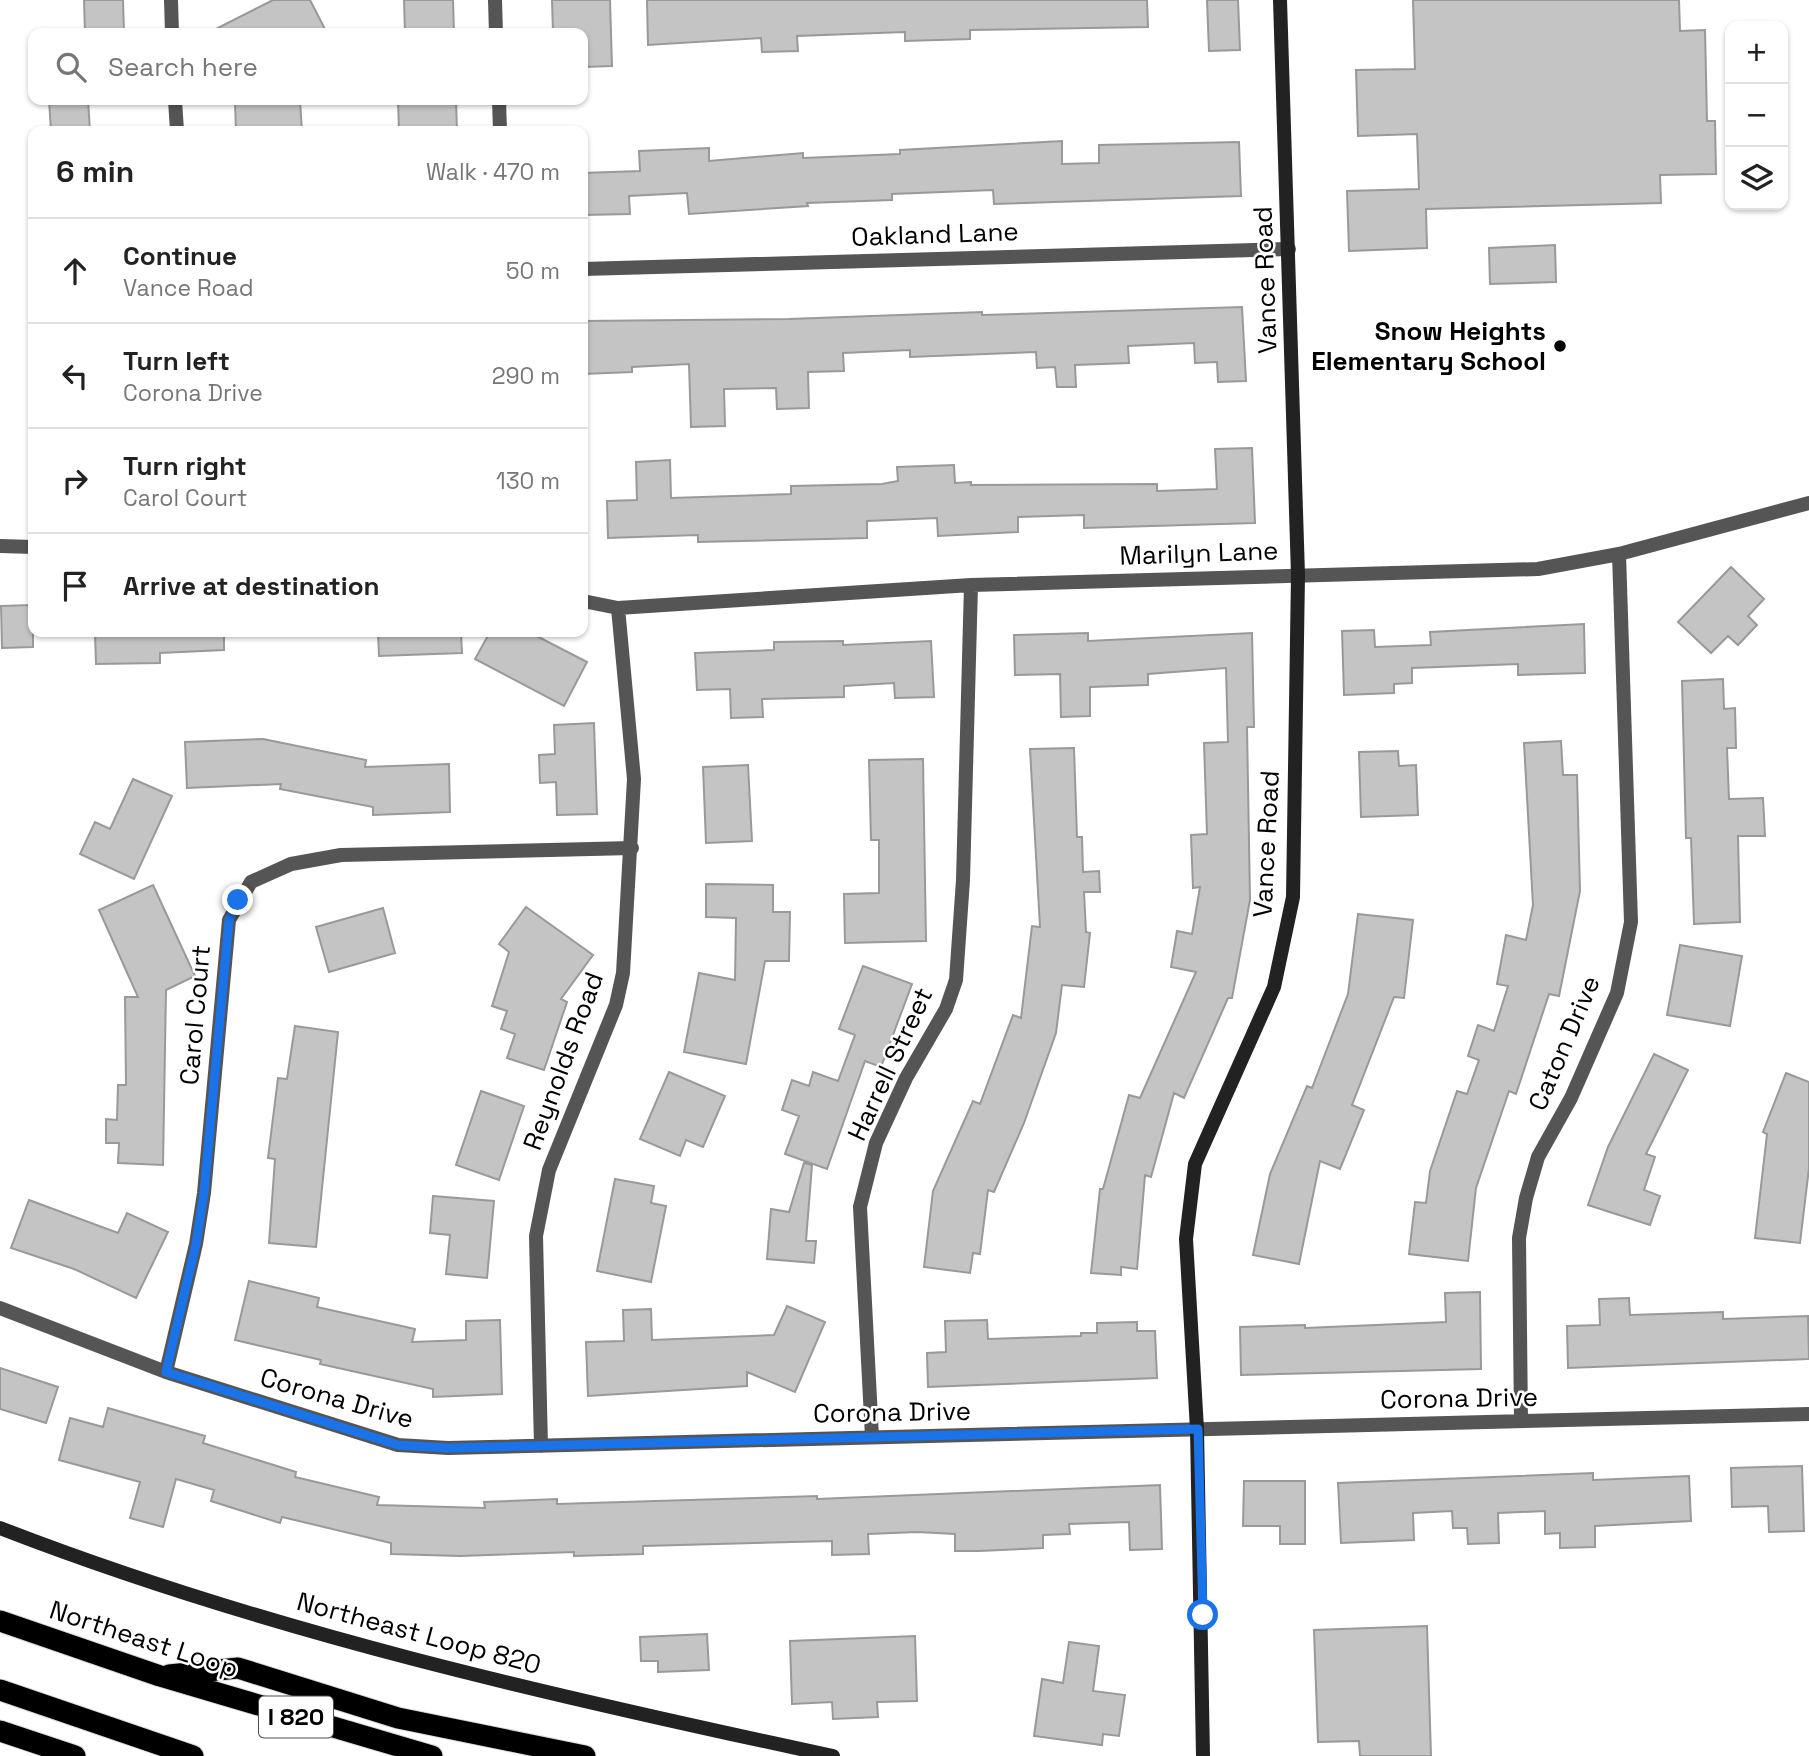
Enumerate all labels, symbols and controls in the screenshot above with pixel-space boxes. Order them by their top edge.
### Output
map controls [1725,21,1788,210]
button: + [1725,21,1788,84]
search box [28,28,588,105]
icon: search [52,48,90,86]
text: Search here [108,50,258,84]
button: − [1725,84,1788,147]
button: layers [1725,147,1788,210]
text: 6 min [56,152,134,191]
text: Walk · 470 m [426,157,560,187]
street label: Vance Road [1245,206,1285,354]
street label: Oakland Lane [851,214,1019,254]
text: Continue [123,239,237,273]
icon: ahead [56,252,94,290]
text: 50 m [506,256,560,286]
text: Vance Road [123,273,253,303]
place label: Snow Heights Elementary School [1311,314,1546,378]
marker: Snow Heights Elementary School [1552,338,1568,354]
text: Turn left [123,344,230,378]
icon: left [56,357,94,395]
text: 290 m [492,361,560,391]
text: Corona Drive [123,378,263,408]
text: Turn right [123,449,247,483]
icon: right [56,462,94,500]
text: 130 m [496,466,560,496]
text: Carol Court [123,483,247,513]
street label: Marilyn Lane [1119,533,1279,573]
icon: arrive [56,567,94,605]
text: Arrive at destination [123,569,380,603]
street label: Vance Road [1245,769,1287,919]
route end [222,884,253,915]
street label: Carol Court [172,944,218,1086]
street label: Reynolds Road [515,967,611,1155]
street label: Caton Drive [1520,970,1608,1116]
street label: Harrell Street [840,982,940,1146]
street label: Corona Drive [256,1360,418,1436]
street label: Corona Drive [1380,1380,1538,1416]
street label: Corona Drive [813,1394,971,1430]
street label: Northeast Loop 820 [293,1584,545,1682]
street label: Northeast Loop [45,1593,243,1685]
route start [1187,1599,1218,1630]
road number: I 820 [259,1696,333,1737]

